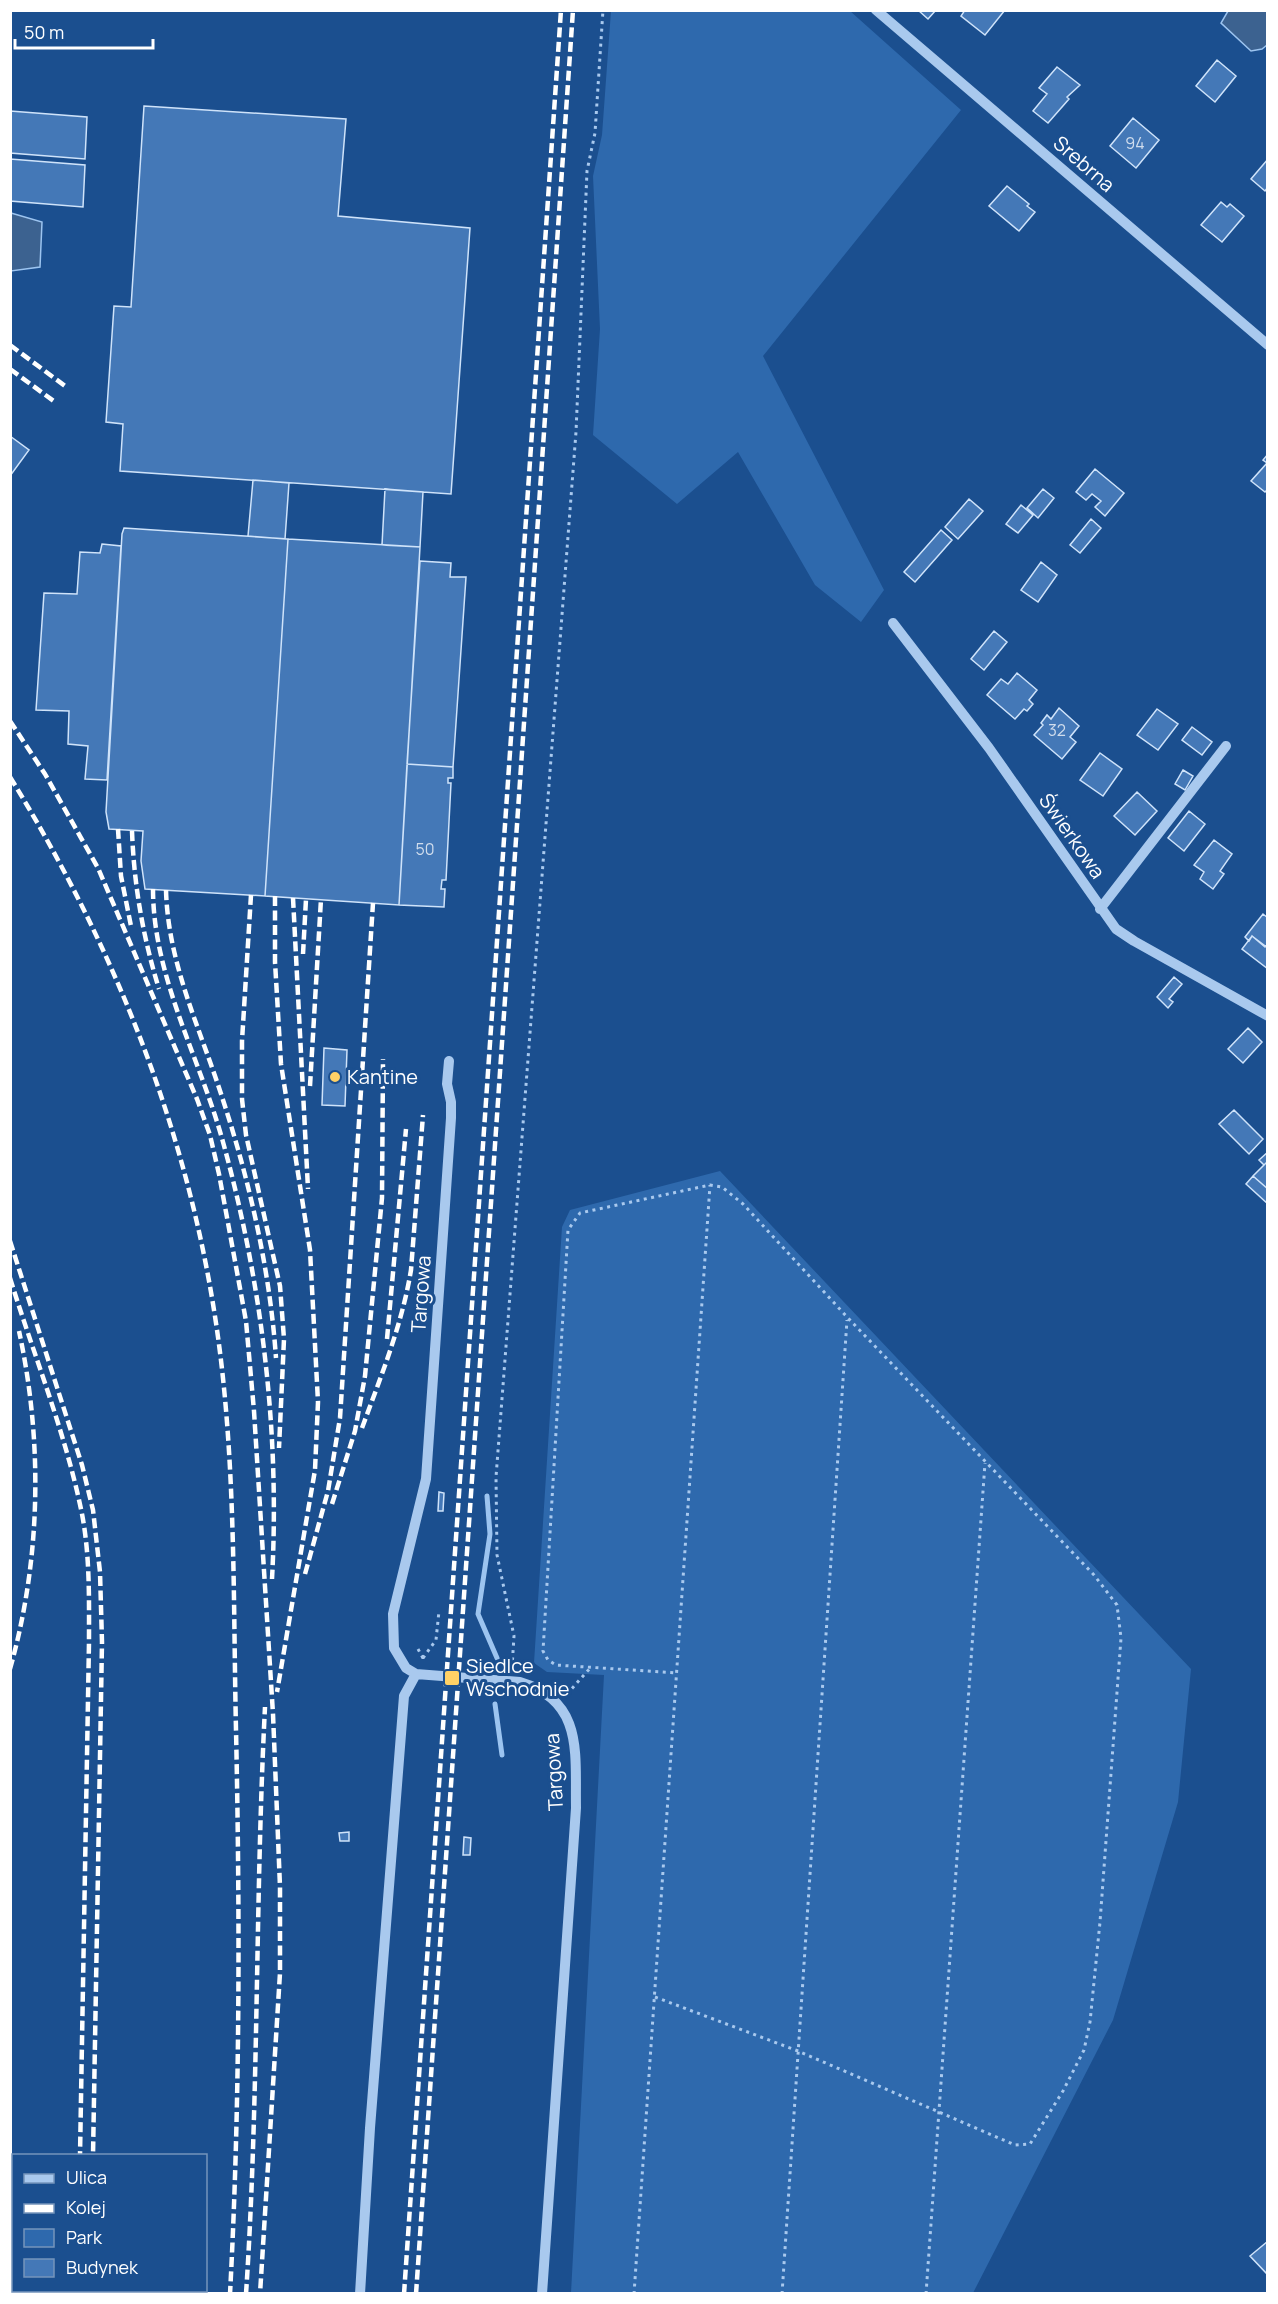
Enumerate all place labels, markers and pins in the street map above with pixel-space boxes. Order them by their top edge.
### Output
place label: Kantine [347,1063,418,1090]
marker: Kantine [328,1070,342,1084]
place label: Siedlce Wschodnie [466,1652,569,1702]
marker: Siedlce Wschodnie [443,1669,461,1687]

